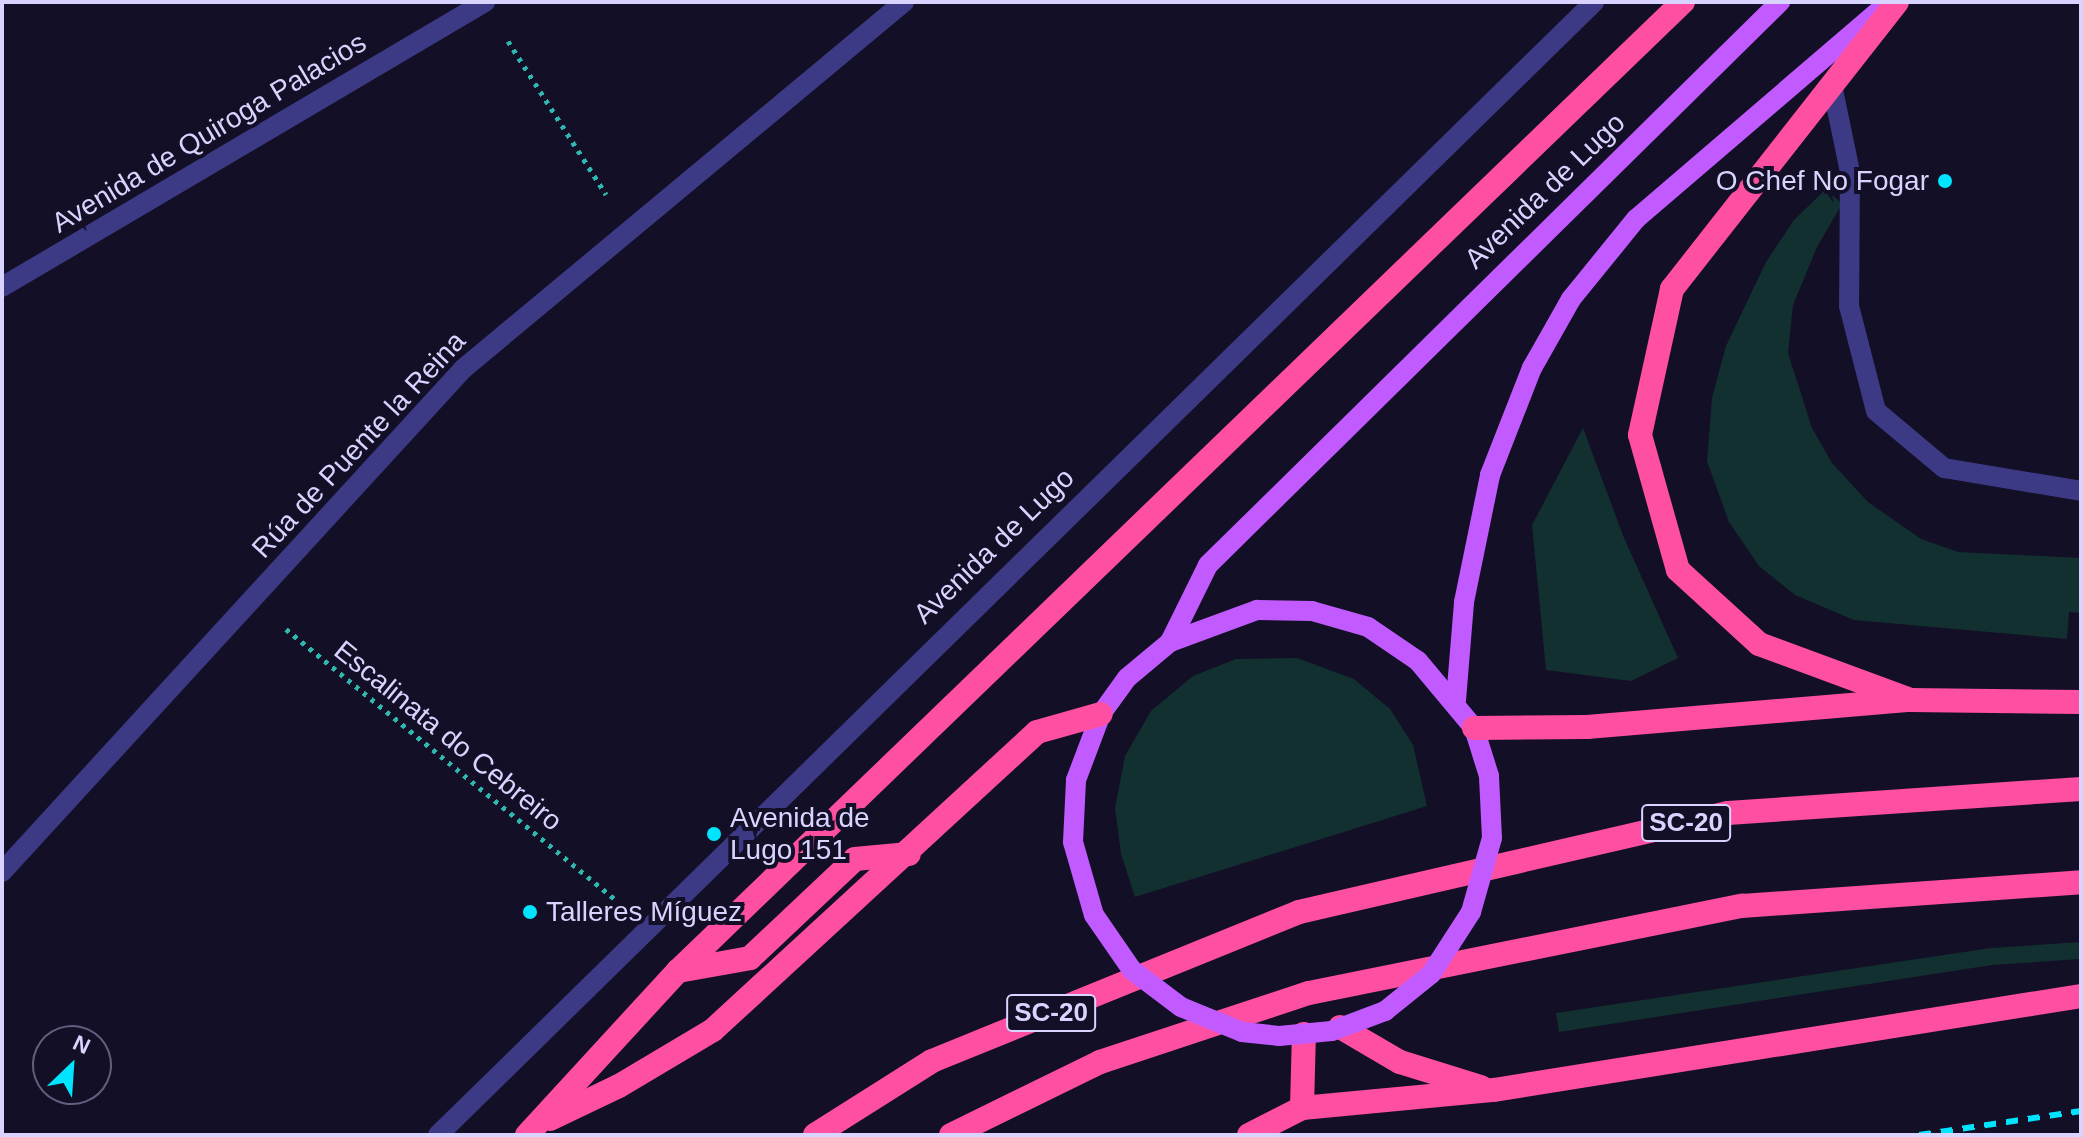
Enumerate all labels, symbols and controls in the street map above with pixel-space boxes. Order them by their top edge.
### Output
street label: Avenida de Quiroga Palacios [46,26,372,240]
street label: Avenida de Lugo [1458,106,1632,276]
place label: O Chef No Fogar [1716,164,1929,198]
marker: O Chef No Fogar [1936,172,1954,190]
street label: Rúa de Puente la Reina [245,325,473,565]
street label: Avenida de Lugo [907,461,1081,631]
street label: Escalinata do Cebreiro [327,634,569,838]
place label: Avenida de Lugo 151 [730,801,870,867]
road number: SC-20 [1640,801,1732,845]
marker: Avenida de Lugo 151 [705,825,723,843]
place label: Talleres Míguez [546,895,742,929]
marker: Talleres Míguez [521,903,539,921]
road number: SC-20 [1005,991,1097,1035]
north arrow [32,1025,112,1105]
text: N [69,1030,94,1059]

